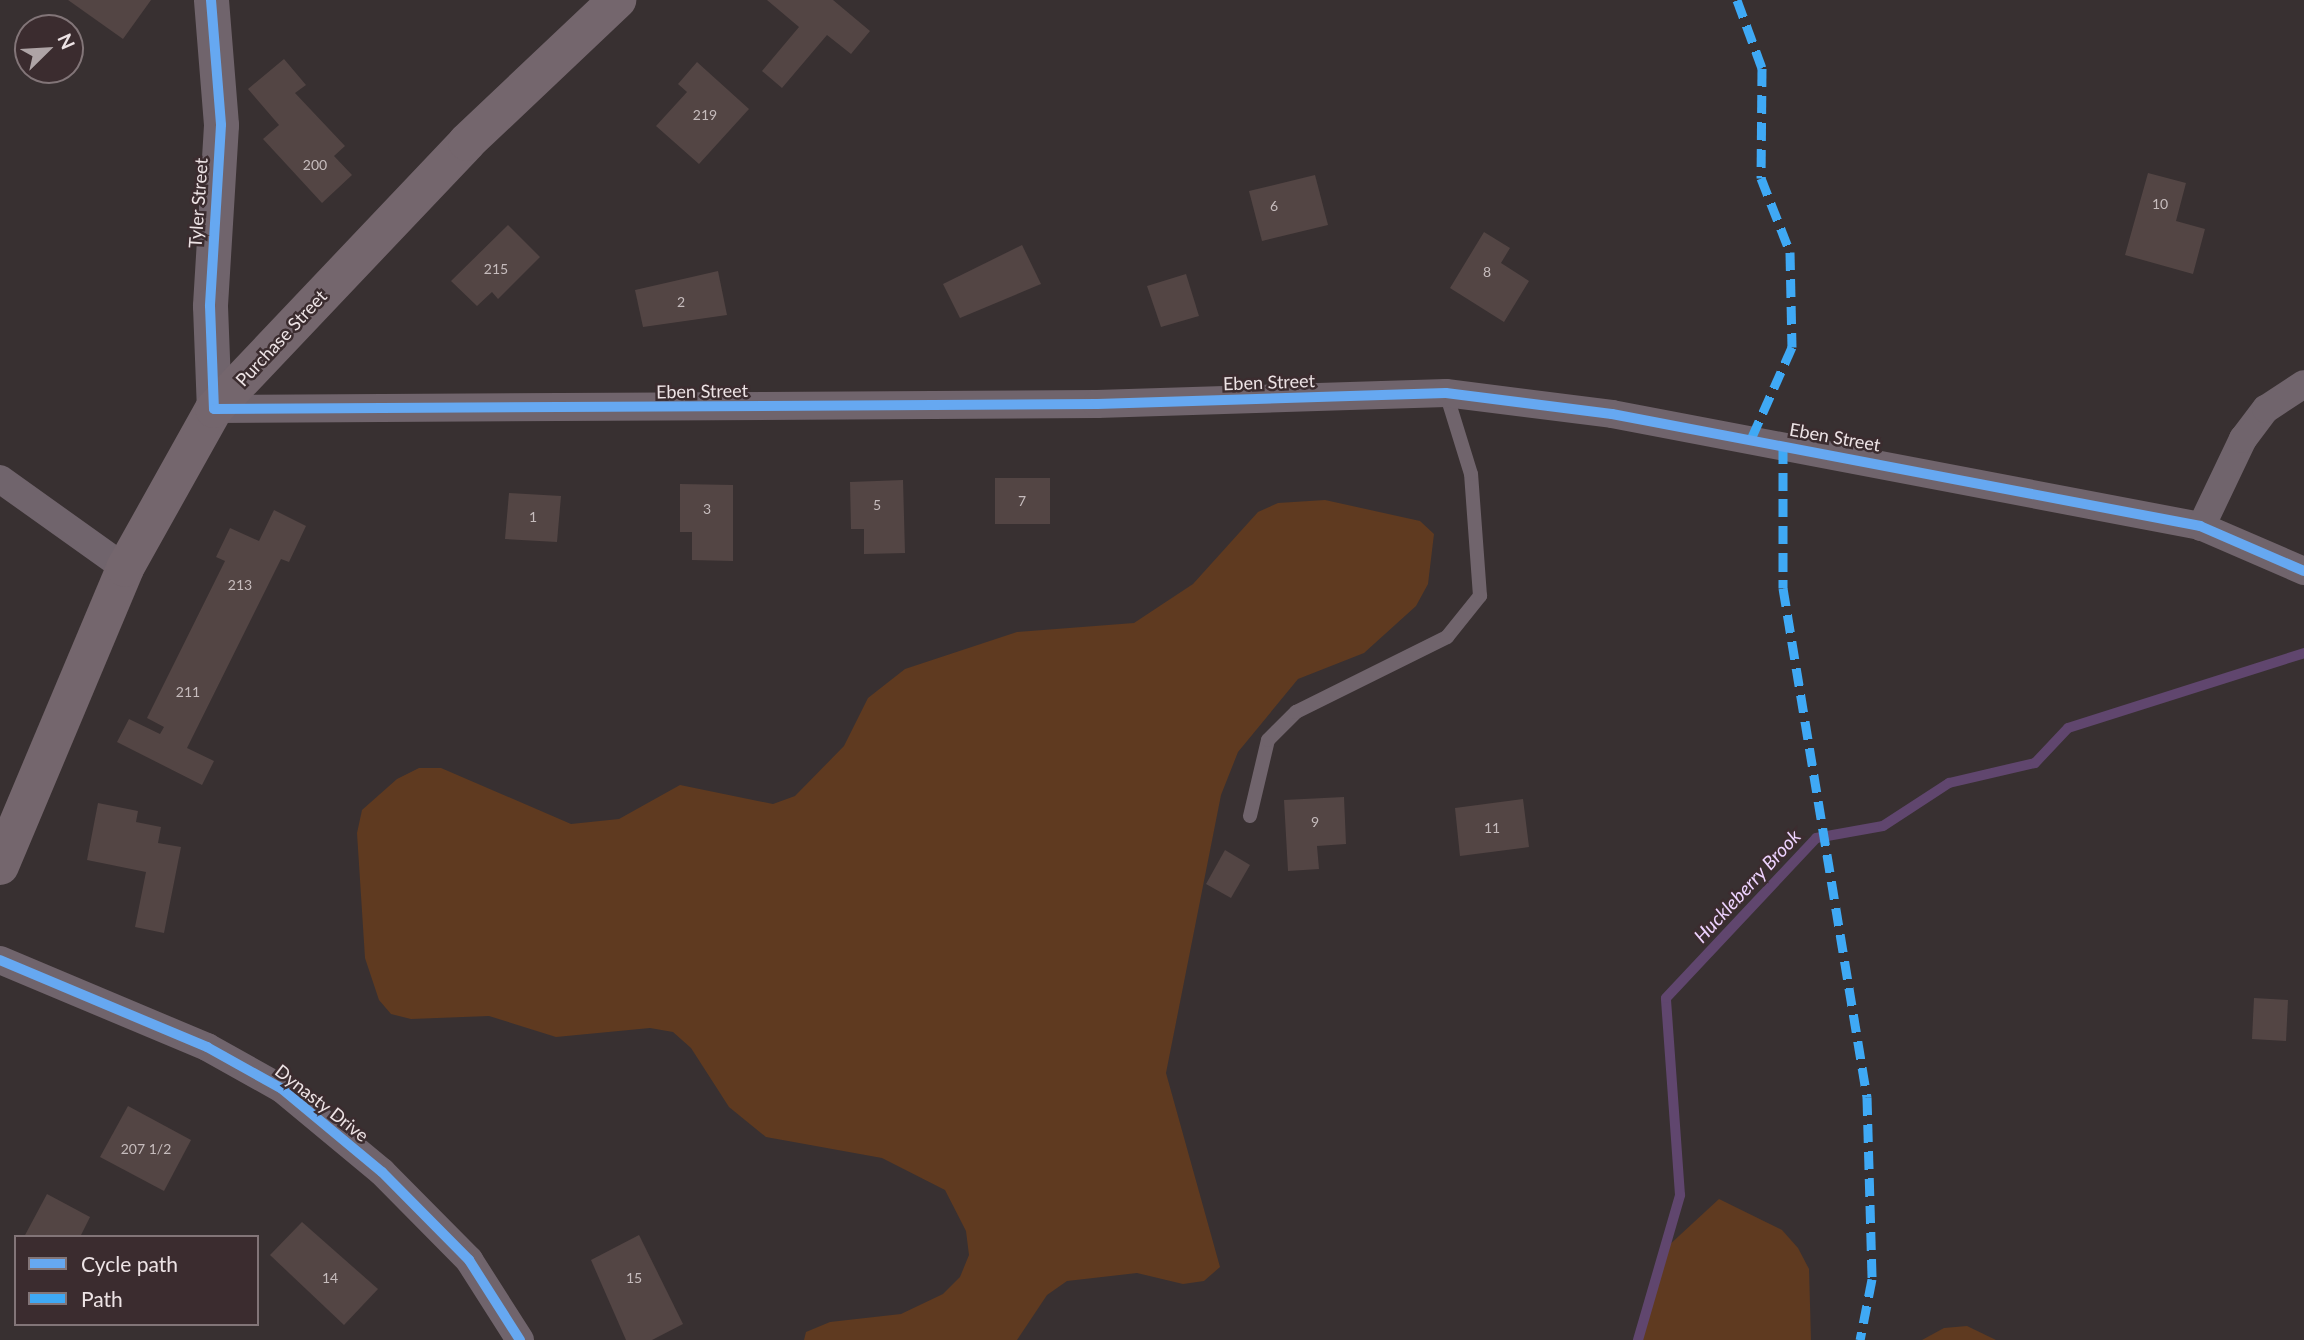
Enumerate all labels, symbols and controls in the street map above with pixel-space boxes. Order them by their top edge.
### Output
north arrow [14,14,84,84]
text: N [53,30,80,52]
house number: 219 [693,107,717,123]
street label: Tyler Street [184,157,212,249]
house number: 200 [303,157,327,173]
house number: 10 [2152,196,2168,212]
house number: 6 [1270,198,1278,214]
house number: 215 [484,261,508,277]
house number: 8 [1483,264,1491,280]
street label: Purchase Street [231,285,331,391]
house number: 2 [677,294,685,310]
street label: Eben Street [1223,370,1315,394]
street label: Eben Street [656,379,748,403]
street label: Eben Street [1788,418,1882,456]
house number: 7 [1018,493,1026,509]
house number: 5 [873,497,881,513]
house number: 3 [703,501,711,517]
house number: 1 [529,509,537,525]
house number: 213 [228,577,252,593]
house number: 211 [176,684,200,700]
house number: 9 [1311,814,1319,830]
house number: 11 [1484,820,1500,836]
water label: Huckleberry Brook [1689,825,1805,947]
street label: Dynasty Drive [271,1060,373,1146]
house number: 207 1/2 [121,1141,171,1157]
legend [14,1235,259,1326]
text: Cycle path [81,1251,178,1276]
house number: 14 [322,1270,338,1286]
house number: 15 [626,1270,642,1286]
text: Path [81,1286,123,1311]

